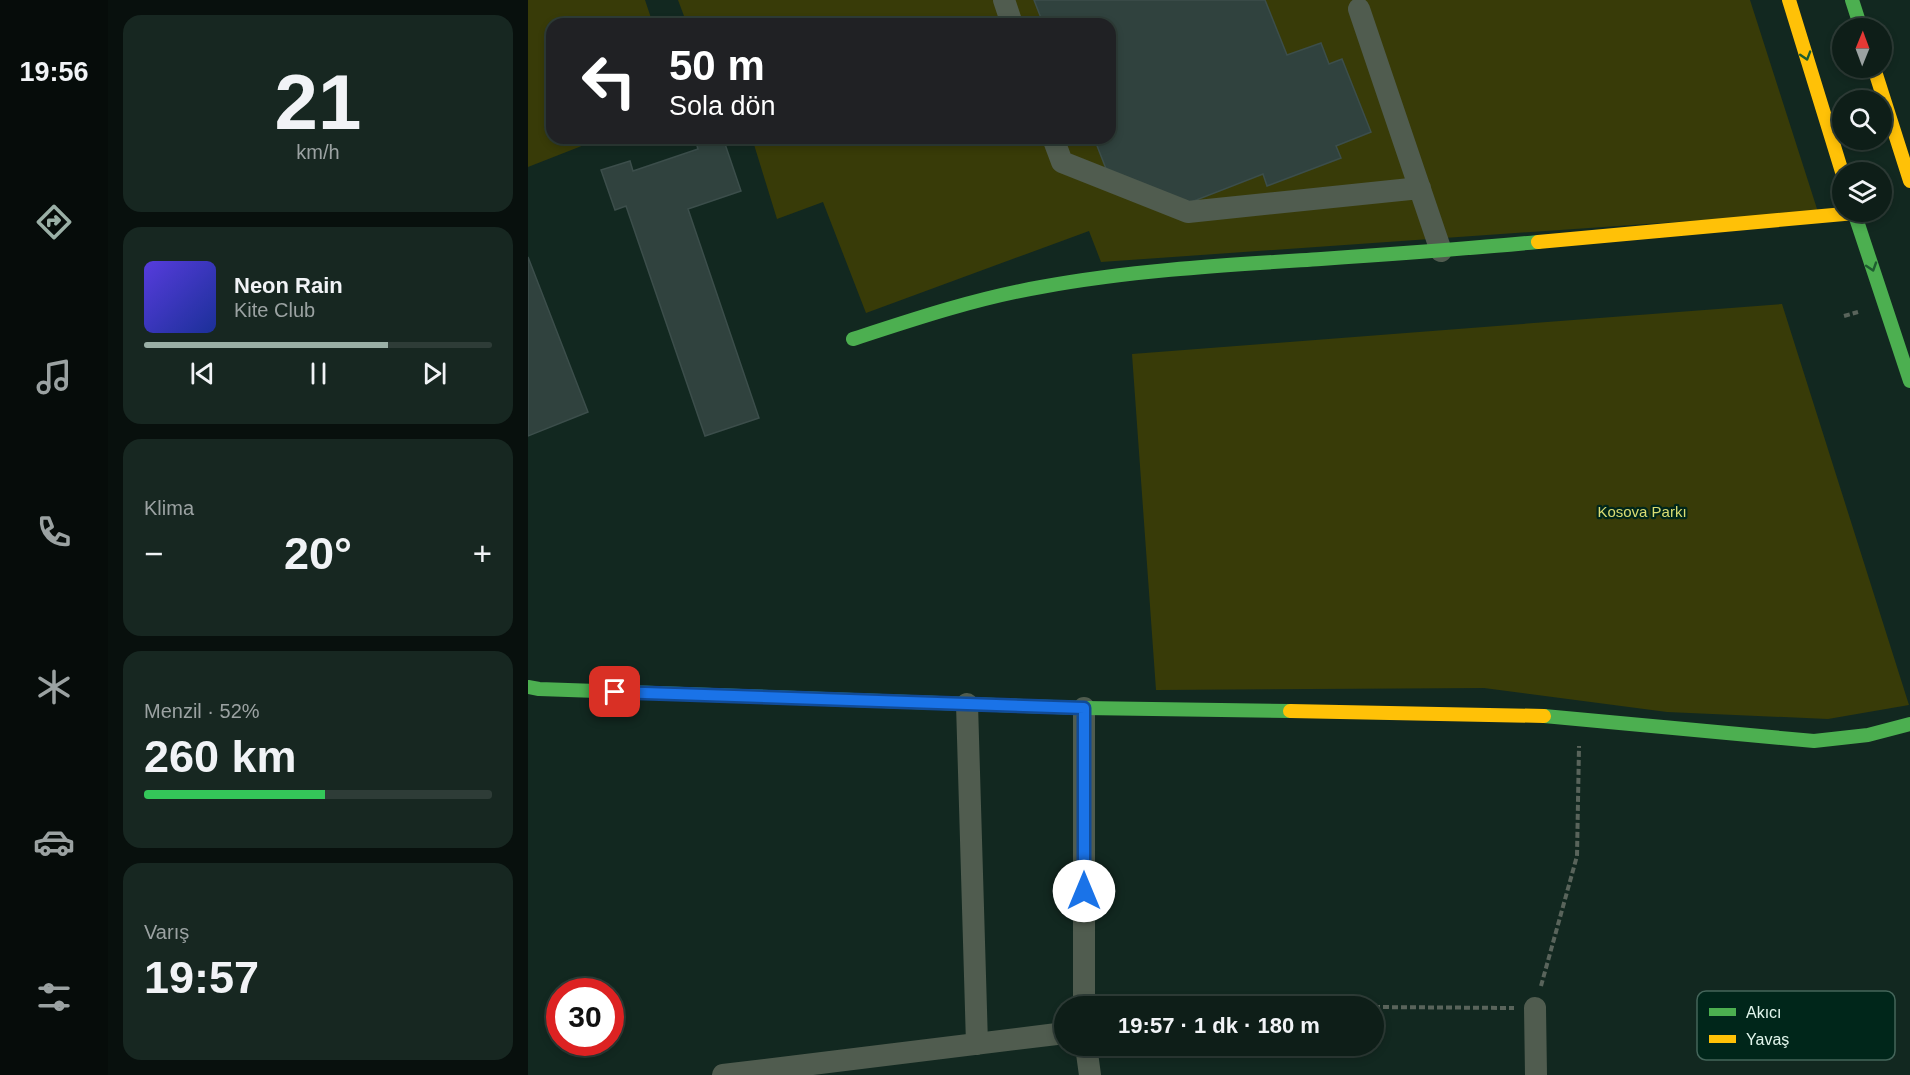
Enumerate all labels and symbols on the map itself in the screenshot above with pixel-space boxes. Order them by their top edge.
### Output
north arrow [1832,18,1892,78]
one-way arrow [1799,50,1811,61]
one-way arrow [1865,261,1877,272]
park label: Kosova Parkı [1597,503,1687,520]
pin [589,666,640,717]
position arrow [1052,859,1116,923]
speed limit sign: 30 [546,978,624,1056]
legend [1697,991,1895,1060]
text: Akıcı [1746,1004,1782,1021]
text: Yavaş [1746,1031,1789,1048]

